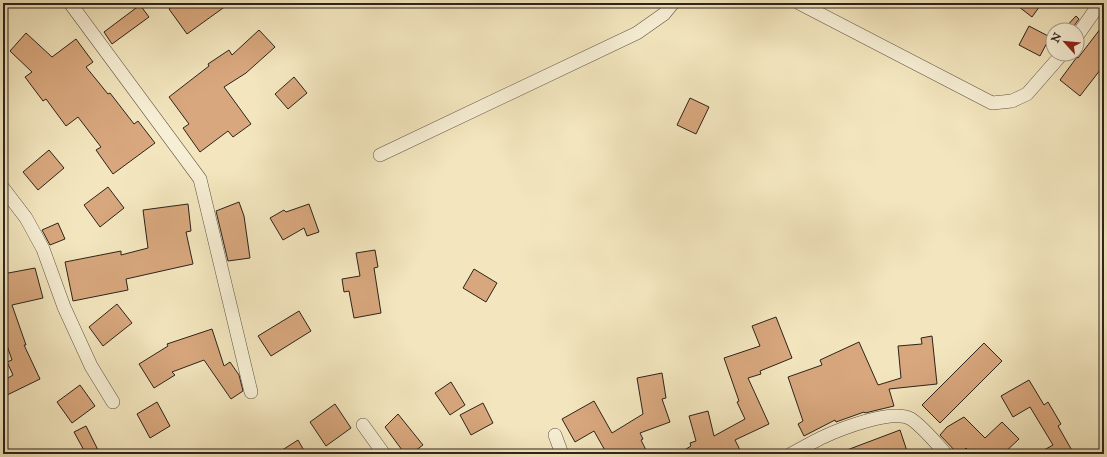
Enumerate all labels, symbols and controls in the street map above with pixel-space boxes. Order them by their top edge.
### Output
north arrow [1045,22,1085,62]
text: N [1049,30,1065,45]

